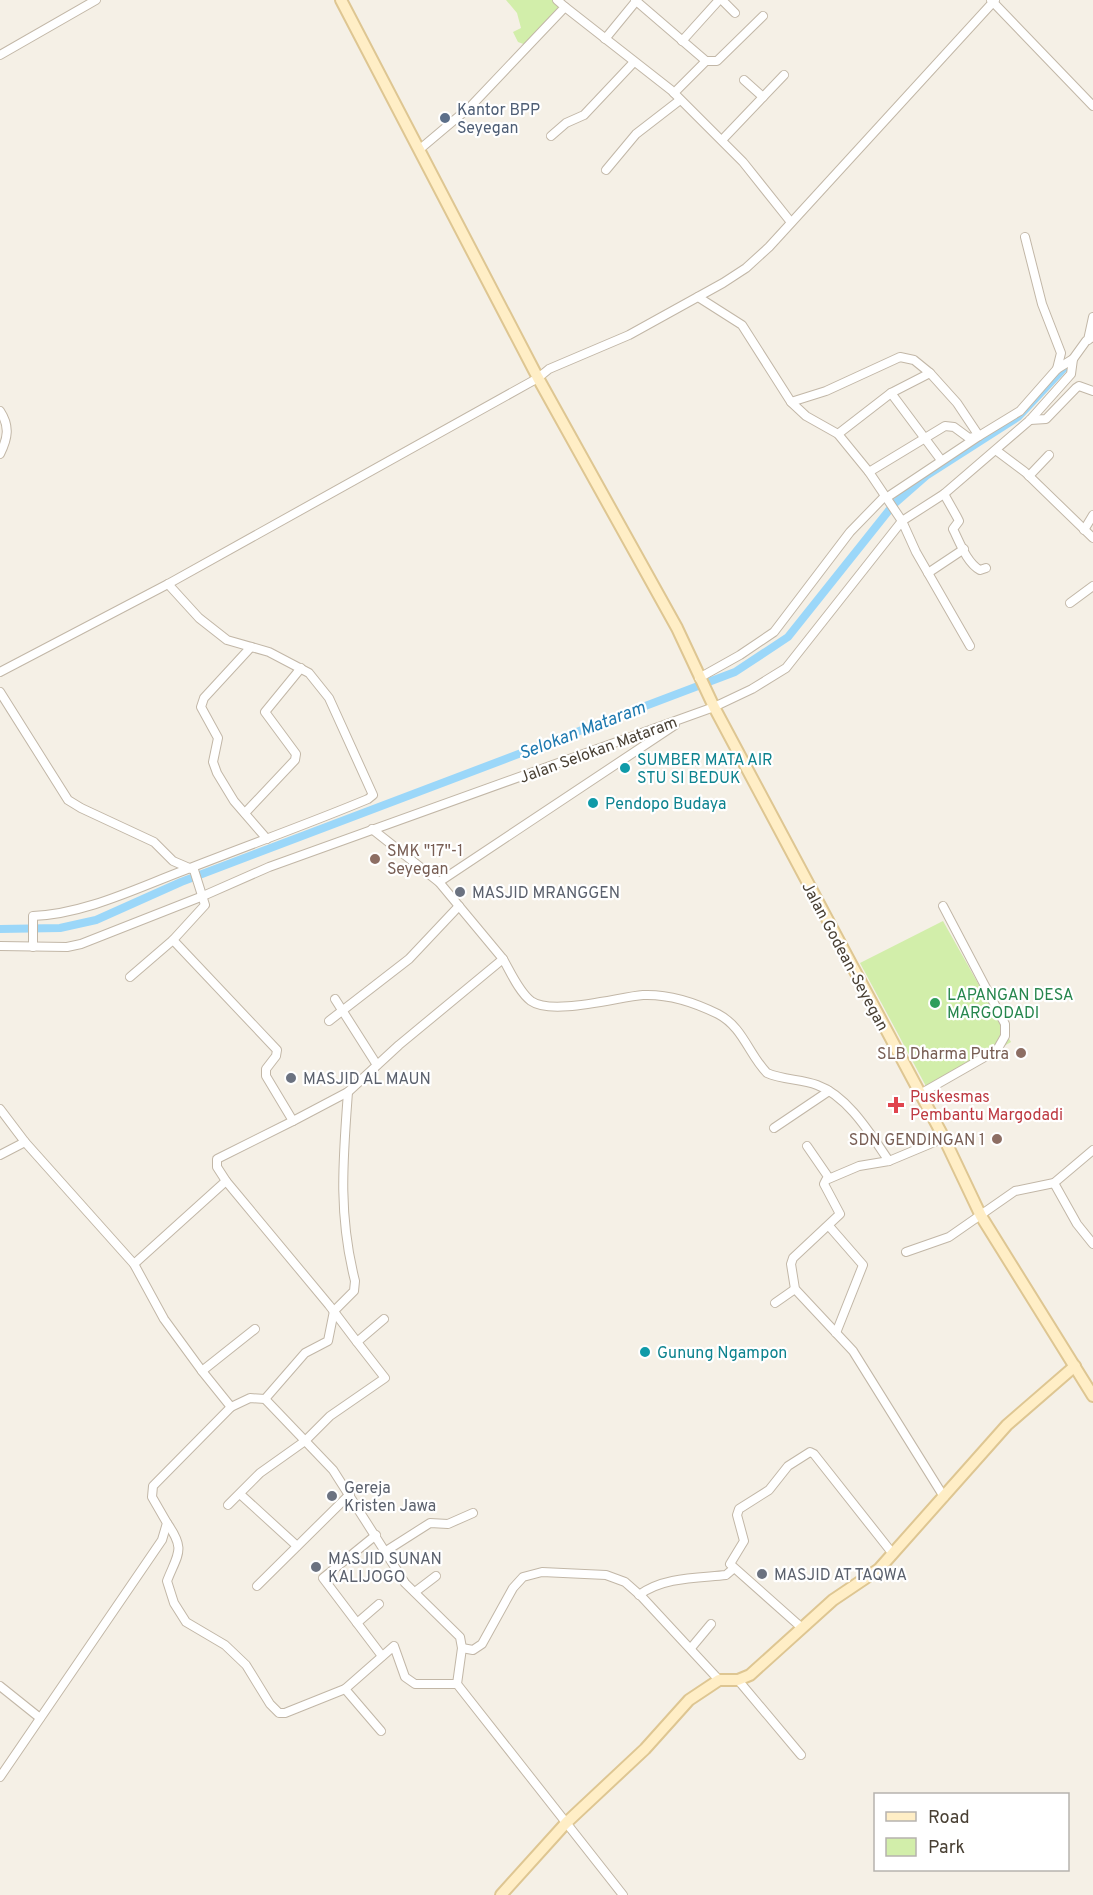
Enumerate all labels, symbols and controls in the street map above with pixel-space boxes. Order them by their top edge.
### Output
place label: Kantor BPP Seyegan [457,101,540,139]
marker: Kantor BPP Seyegan [438,111,452,125]
water label: Selokan Mataram [516,697,649,766]
street label: Jalan Selokan Mataram [517,713,680,789]
place label: SUMBER MATA AIR STU SI BEDUK [637,751,773,789]
marker: SUMBER MATA AIR STU SI BEDUK [618,761,632,775]
place label: Pendopo Budaya [605,795,726,815]
marker: Pendopo Budaya [586,796,600,810]
place label: SMK "17"-1 Seyegan [387,842,463,880]
marker: SMK "17"-1 Seyegan [368,852,382,866]
street label: Jalan Godean-Seyegan [796,879,892,1035]
place label: MASJID MRANGGEN [472,884,620,904]
marker: MASJID MRANGGEN [453,885,467,899]
place label: LAPANGAN DESA MARGODADI [947,986,1074,1024]
marker: LAPANGAN DESA MARGODADI [928,996,942,1010]
place label: SLB Dharma Putra [877,1045,1009,1065]
marker: SLB Dharma Putra [1014,1046,1028,1060]
place label: MASJID AL MAUN [303,1070,431,1090]
marker: MASJID AL MAUN [284,1071,298,1085]
place label: Puskesmas Pembantu Margodadi [910,1088,1063,1126]
marker: Puskesmas Pembantu Margodadi [887,1096,905,1114]
place label: SDN GENDINGAN 1 [849,1131,985,1151]
marker: SDN GENDINGAN 1 [990,1132,1004,1146]
place label: Gunung Ngampon [657,1344,787,1364]
marker: Gunung Ngampon [638,1345,652,1359]
place label: Gereja Kristen Jawa [344,1479,436,1517]
marker: Gereja Kristen Jawa [325,1489,339,1503]
place label: MASJID SUNAN KALIJOGO [328,1550,442,1588]
marker: MASJID SUNAN KALIJOGO [309,1560,323,1574]
place label: MASJID AT TAQWA [774,1566,907,1586]
marker: MASJID AT TAQWA [755,1567,769,1581]
legend [874,1793,1069,1871]
text: Road [928,1807,970,1830]
text: Park [928,1837,965,1860]

